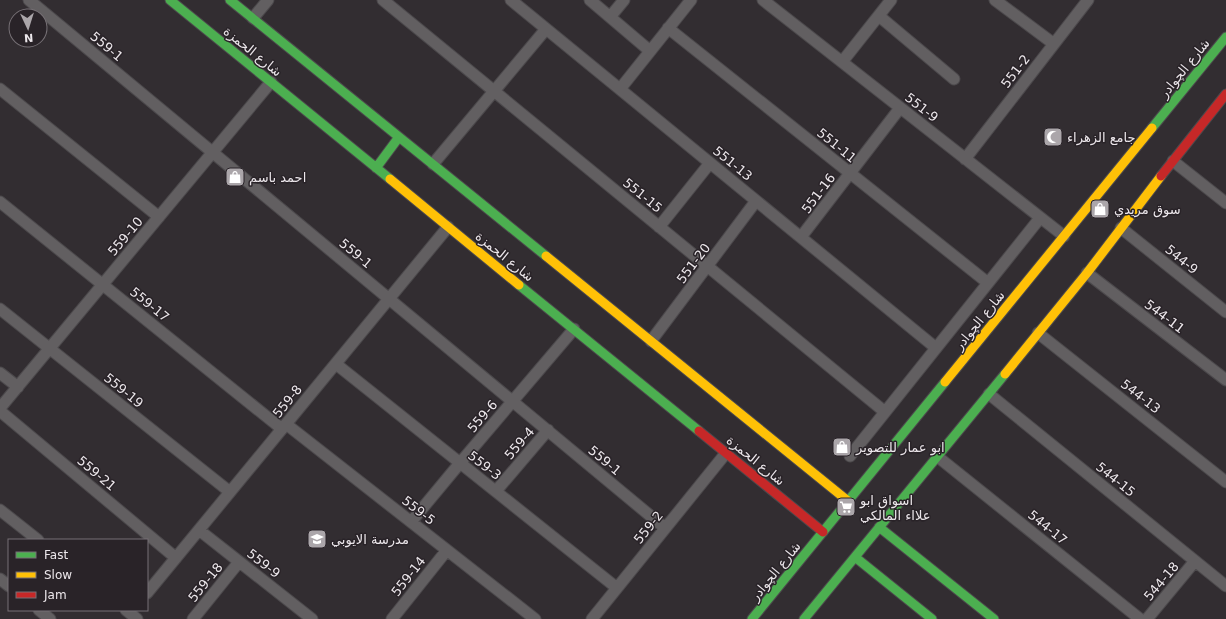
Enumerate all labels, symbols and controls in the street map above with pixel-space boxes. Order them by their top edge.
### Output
north arrow [8,8,48,48]
street label: شارع الحمزة [220,23,285,80]
street label: 559-1 [87,28,126,64]
text: N [24,31,34,44]
street label: شارع الچوادر [1155,36,1213,102]
street label: 551-2 [998,52,1033,91]
street label: 551-9 [902,90,941,125]
street label: 551-11 [814,125,859,166]
mosque icon: جامع الزهراء [1042,126,1064,148]
place label: جامع الزهراء [1067,130,1136,146]
street label: 551-13 [710,143,755,184]
shop icon: احمد باسم [224,166,246,188]
place label: احمد باسم [249,170,306,186]
street label: 551-16 [799,170,838,216]
street label: 551-15 [620,175,665,216]
shop icon: سوق مريدي [1089,198,1111,220]
place label: سوق مريدي [1114,202,1181,218]
street label: 559-10 [105,214,146,259]
street label: شارع الحمزة [472,228,537,285]
street label: 559-1 [336,235,375,271]
street label: 551-20 [674,240,713,286]
street label: 544-9 [1162,242,1201,277]
street label: 559-17 [127,284,172,325]
street label: شارع الچوادر [950,288,1008,354]
street label: 544-11 [1142,297,1188,336]
street label: 559-19 [101,370,146,411]
street label: 544-13 [1118,376,1163,416]
street label: 559-8 [270,382,305,421]
street label: 559-6 [464,397,500,436]
street label: 559-4 [501,424,537,463]
street label: شارع الحمزة [723,432,788,489]
shop icon: ابو عمار للتصوير [831,436,853,458]
place label: ابو عمار للتصوير [855,440,945,456]
street label: 559-1 [585,442,624,478]
street label: 559-3 [465,448,504,483]
street label: 559-21 [74,453,119,494]
street label: 544-15 [1093,459,1138,500]
street label: 559-5 [399,493,438,528]
place label: اسواق ابو علااء المالكي [859,493,930,523]
supermarket icon: اسواق ابو علااء المالكي [835,496,857,518]
street label: 544-17 [1025,507,1070,548]
street label: 559-2 [631,508,666,547]
school or university icon: مدرسة الايوبي [306,528,328,550]
place label: مدرسة الايوبي [331,532,409,548]
legend [8,539,148,611]
street label: شارع الچوادر [746,539,804,605]
street label: 559-9 [244,546,283,581]
text: Fast [44,548,68,562]
street label: 559-14 [388,554,428,599]
street label: 544-18 [1141,559,1182,604]
street label: 559-18 [185,560,226,605]
text: Slow [44,568,72,582]
text: Jam [43,588,67,602]

